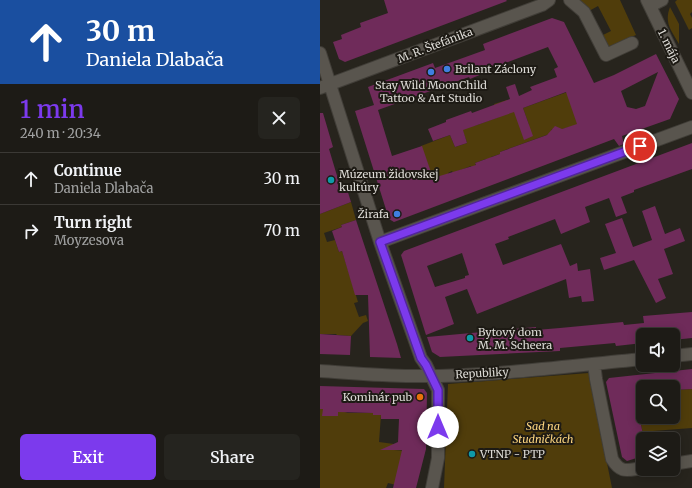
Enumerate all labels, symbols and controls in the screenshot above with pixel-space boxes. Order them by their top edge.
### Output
text: 30 m [86,13,155,49]
icon: ahead [20,16,72,68]
street label: M. R. Štefánika [395,24,475,66]
street label: 1. mája [655,27,683,65]
text: Daniela Dlabača [86,48,224,71]
place label: Brilant Záclony [455,62,537,76]
marker: Brilant Záclony [442,64,452,74]
marker: Stay Wild MoonChild Tattoo & Art Studio [426,67,436,77]
place label: Stay Wild MoonChild Tattoo & Art Studio [375,78,487,105]
text: 1 min [20,94,85,125]
button: close [258,97,300,139]
text: 240 m · 20:34 [20,125,101,142]
pin [623,129,657,163]
icon: arrive [629,135,651,157]
text: Continue [54,161,122,180]
place label: Múzeum židovskej kultúry [339,167,438,194]
icon: ahead [20,168,42,190]
text: 30 m [263,169,300,188]
marker: Múzeum židovskej kultúry [326,175,336,185]
text: Daniela Dlabača [54,180,153,197]
place label: Žirafa [358,207,389,221]
marker: Žirafa [392,209,402,219]
text: Turn right [54,213,132,232]
icon: right [20,220,42,242]
text: 70 m [264,221,300,240]
text: Moyzesova [54,232,124,249]
place label: Bytový dom M. M. Scheera [478,325,552,352]
map controls [636,328,680,476]
button: sound [636,328,680,372]
marker: Bytový dom M. M. Scheera [465,333,475,343]
street label: Republiky [455,365,510,381]
button: search [636,380,680,424]
place label: Kominár pub [343,390,412,404]
marker: Kominár pub [415,392,425,402]
position arrow [417,406,459,448]
park label: Sad na Studničkách [512,419,574,446]
button: layers [636,432,680,476]
button: Exit [20,434,156,480]
button: Share [164,434,300,480]
place label: VTNP - PTP [479,447,545,461]
marker: VTNP - PTP [467,449,477,459]

